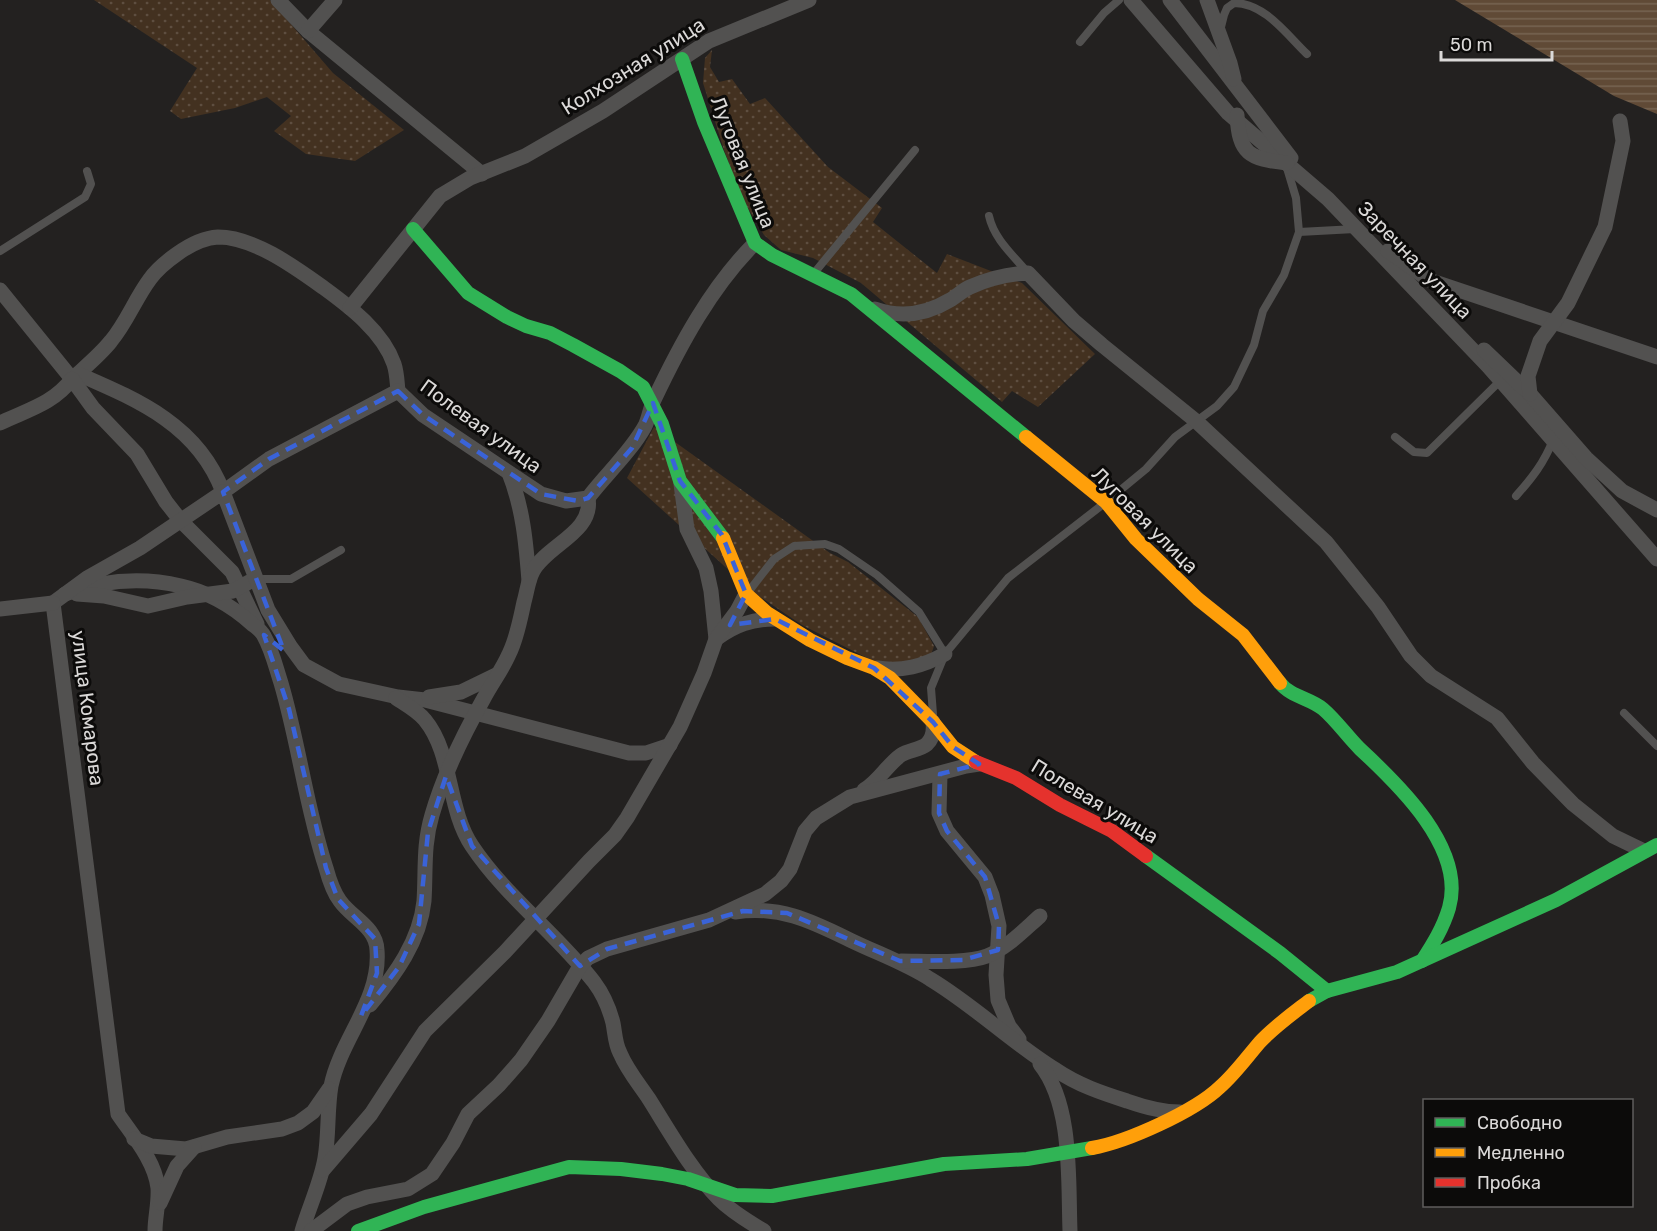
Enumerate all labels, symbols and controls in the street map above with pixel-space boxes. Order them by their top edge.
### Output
street label: Колхозная улица [557,12,709,120]
scale bar [1441,24,1552,62]
text: 50 m [1450,34,1493,56]
street label: Луговая улица [706,92,780,232]
street label: Заречная улица [1353,196,1477,324]
street label: Полевая улица [416,374,546,478]
street label: Луговая улица [1087,462,1203,578]
street label: улица Комарова [67,629,109,787]
street label: Полевая улица [1027,754,1163,848]
legend [1423,1099,1633,1207]
text: Свободно [1477,1112,1562,1134]
text: Медленно [1477,1142,1565,1164]
text: Пробка [1477,1172,1541,1194]

